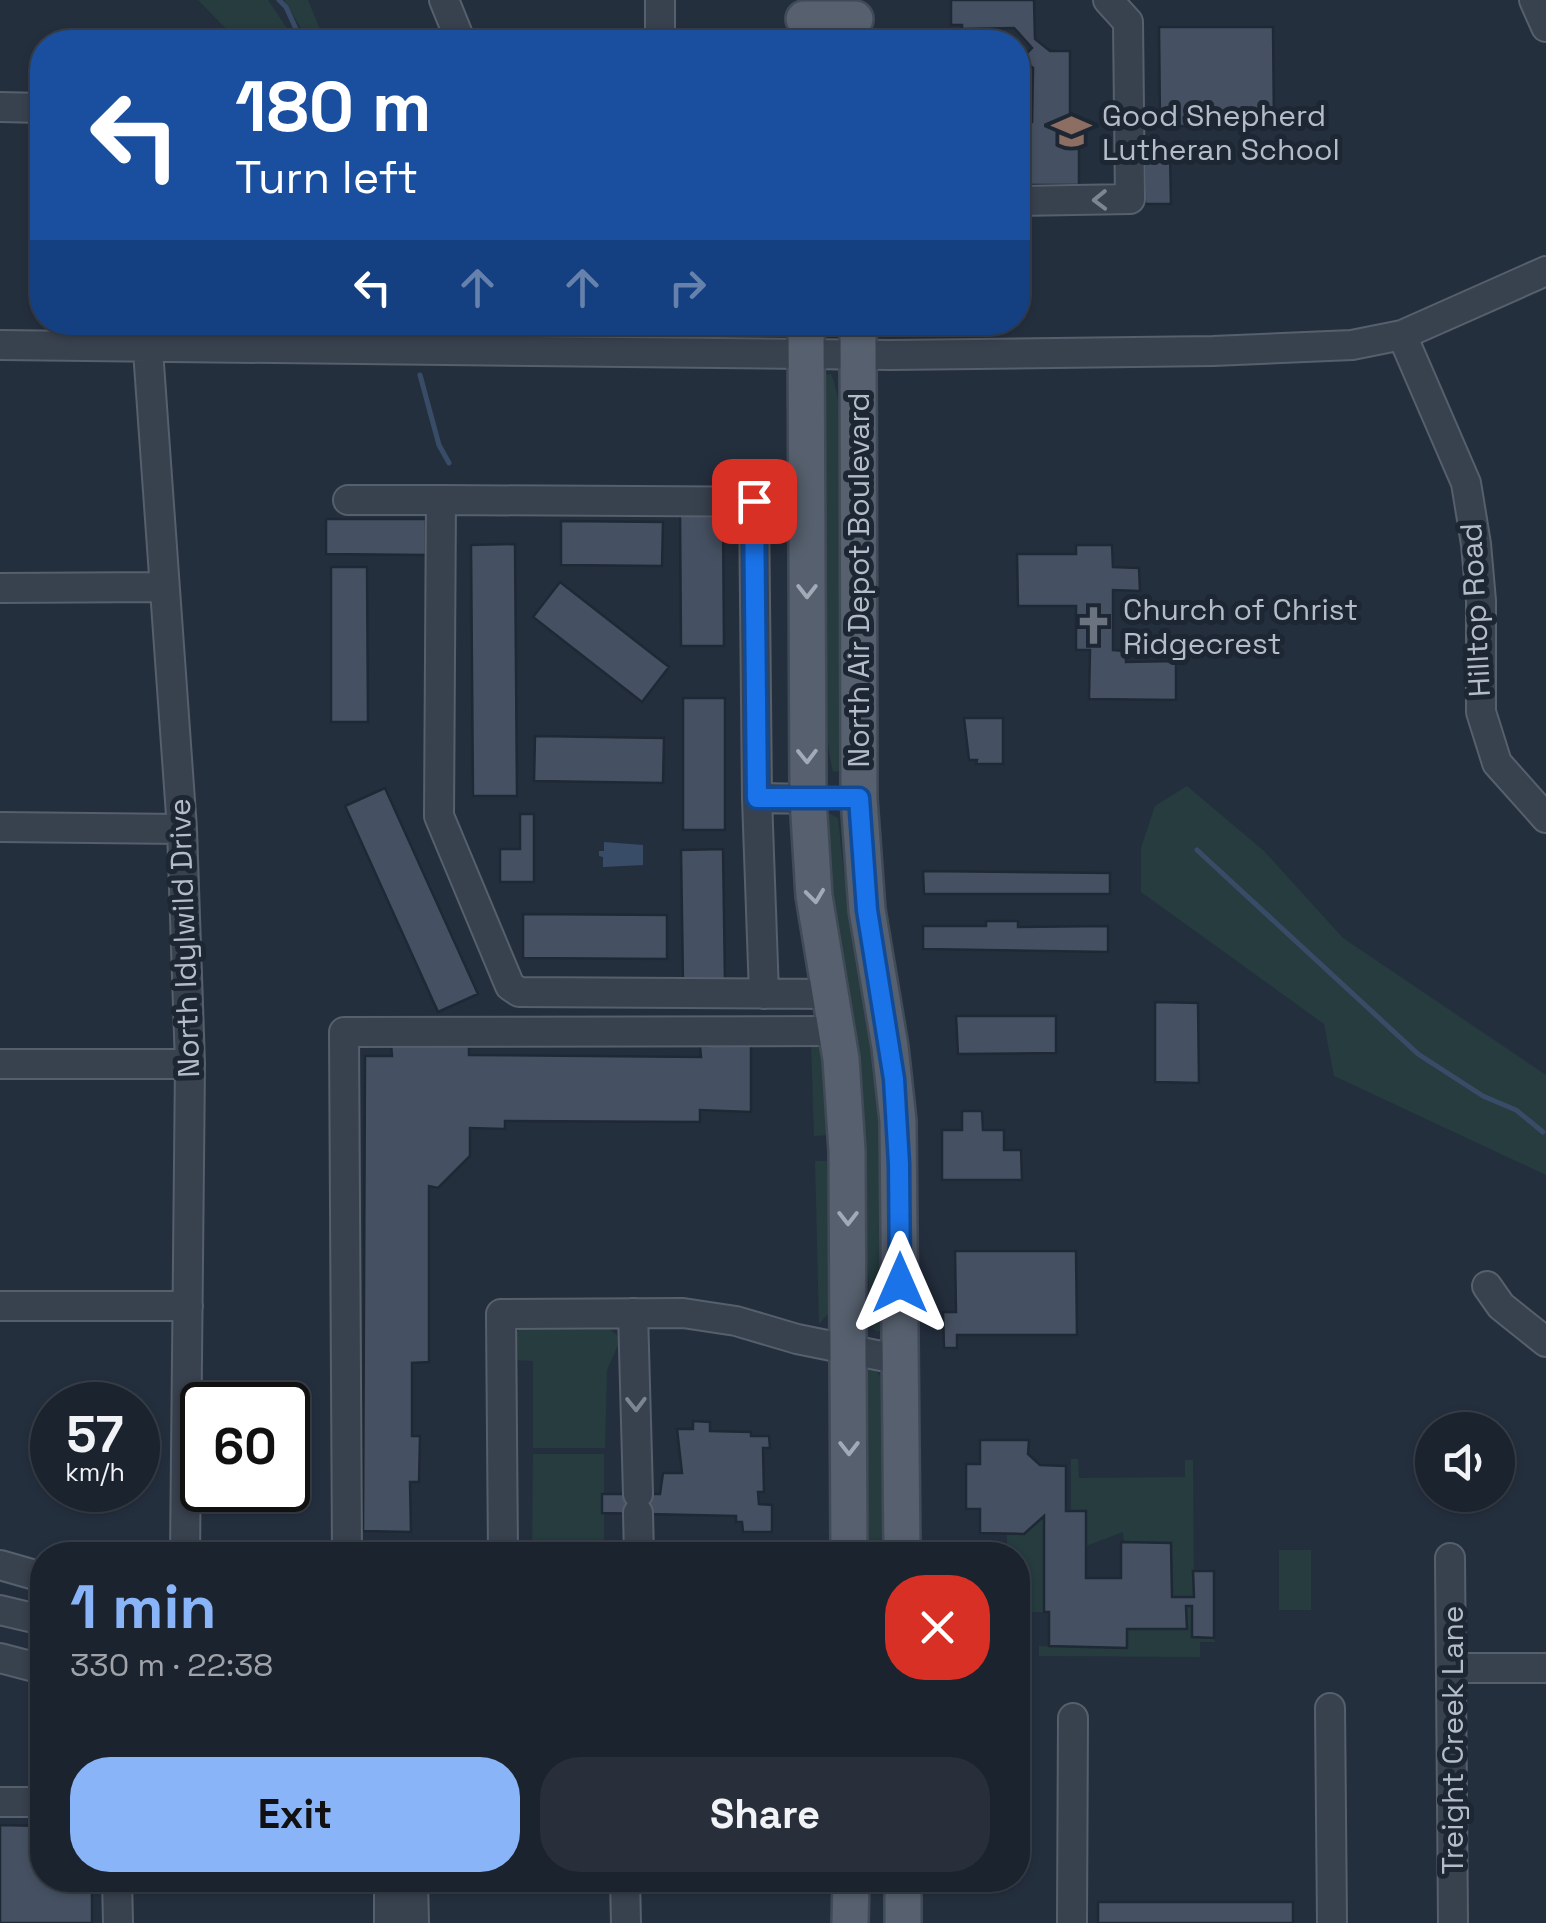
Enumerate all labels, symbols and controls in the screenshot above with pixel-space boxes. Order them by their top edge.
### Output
text: 180 m [235,62,432,151]
icon: left [70,70,200,200]
place label: Good Shepherd Lutheran School [1102,96,1340,169]
school or university icon: Good Shepherd Lutheran School [1051,111,1093,153]
text: Turn left [235,149,418,206]
one-way arrow [1091,189,1107,210]
icon: left [345,260,400,315]
icon: ahead [450,260,505,315]
icon: ahead [555,260,610,315]
icon: right [660,260,715,315]
street label: North Air Depot Boulevard [839,392,878,768]
pin [712,459,797,544]
icon: arrive [727,474,782,529]
street label: Hilltop Road [1451,522,1499,698]
one-way arrow [796,584,818,599]
place label: Church of Christ Ridgecrest [1123,590,1358,663]
church icon: Church of Christ Ridgecrest [1072,605,1114,647]
one-way arrow [796,748,818,764]
street label: North Idylwild Drive [160,798,208,1078]
one-way arrow [804,888,825,904]
one-way arrow [837,1212,859,1227]
position arrow [848,1231,952,1335]
speed limit sign: 60 [180,1382,310,1512]
one-way arrow [625,1396,646,1412]
text: 57 [66,1403,124,1467]
map controls [1415,1412,1515,1512]
button: sound [1415,1412,1515,1512]
one-way arrow [838,1440,860,1456]
text: km/h [65,1456,125,1488]
text: 1 min [70,1569,217,1646]
button: close [885,1575,990,1680]
street label: Treight Creek Lane [1433,1605,1472,1875]
text: 330 m · 22:38 [70,1645,273,1685]
button: Exit [70,1757,520,1872]
button: Share [540,1757,990,1872]

